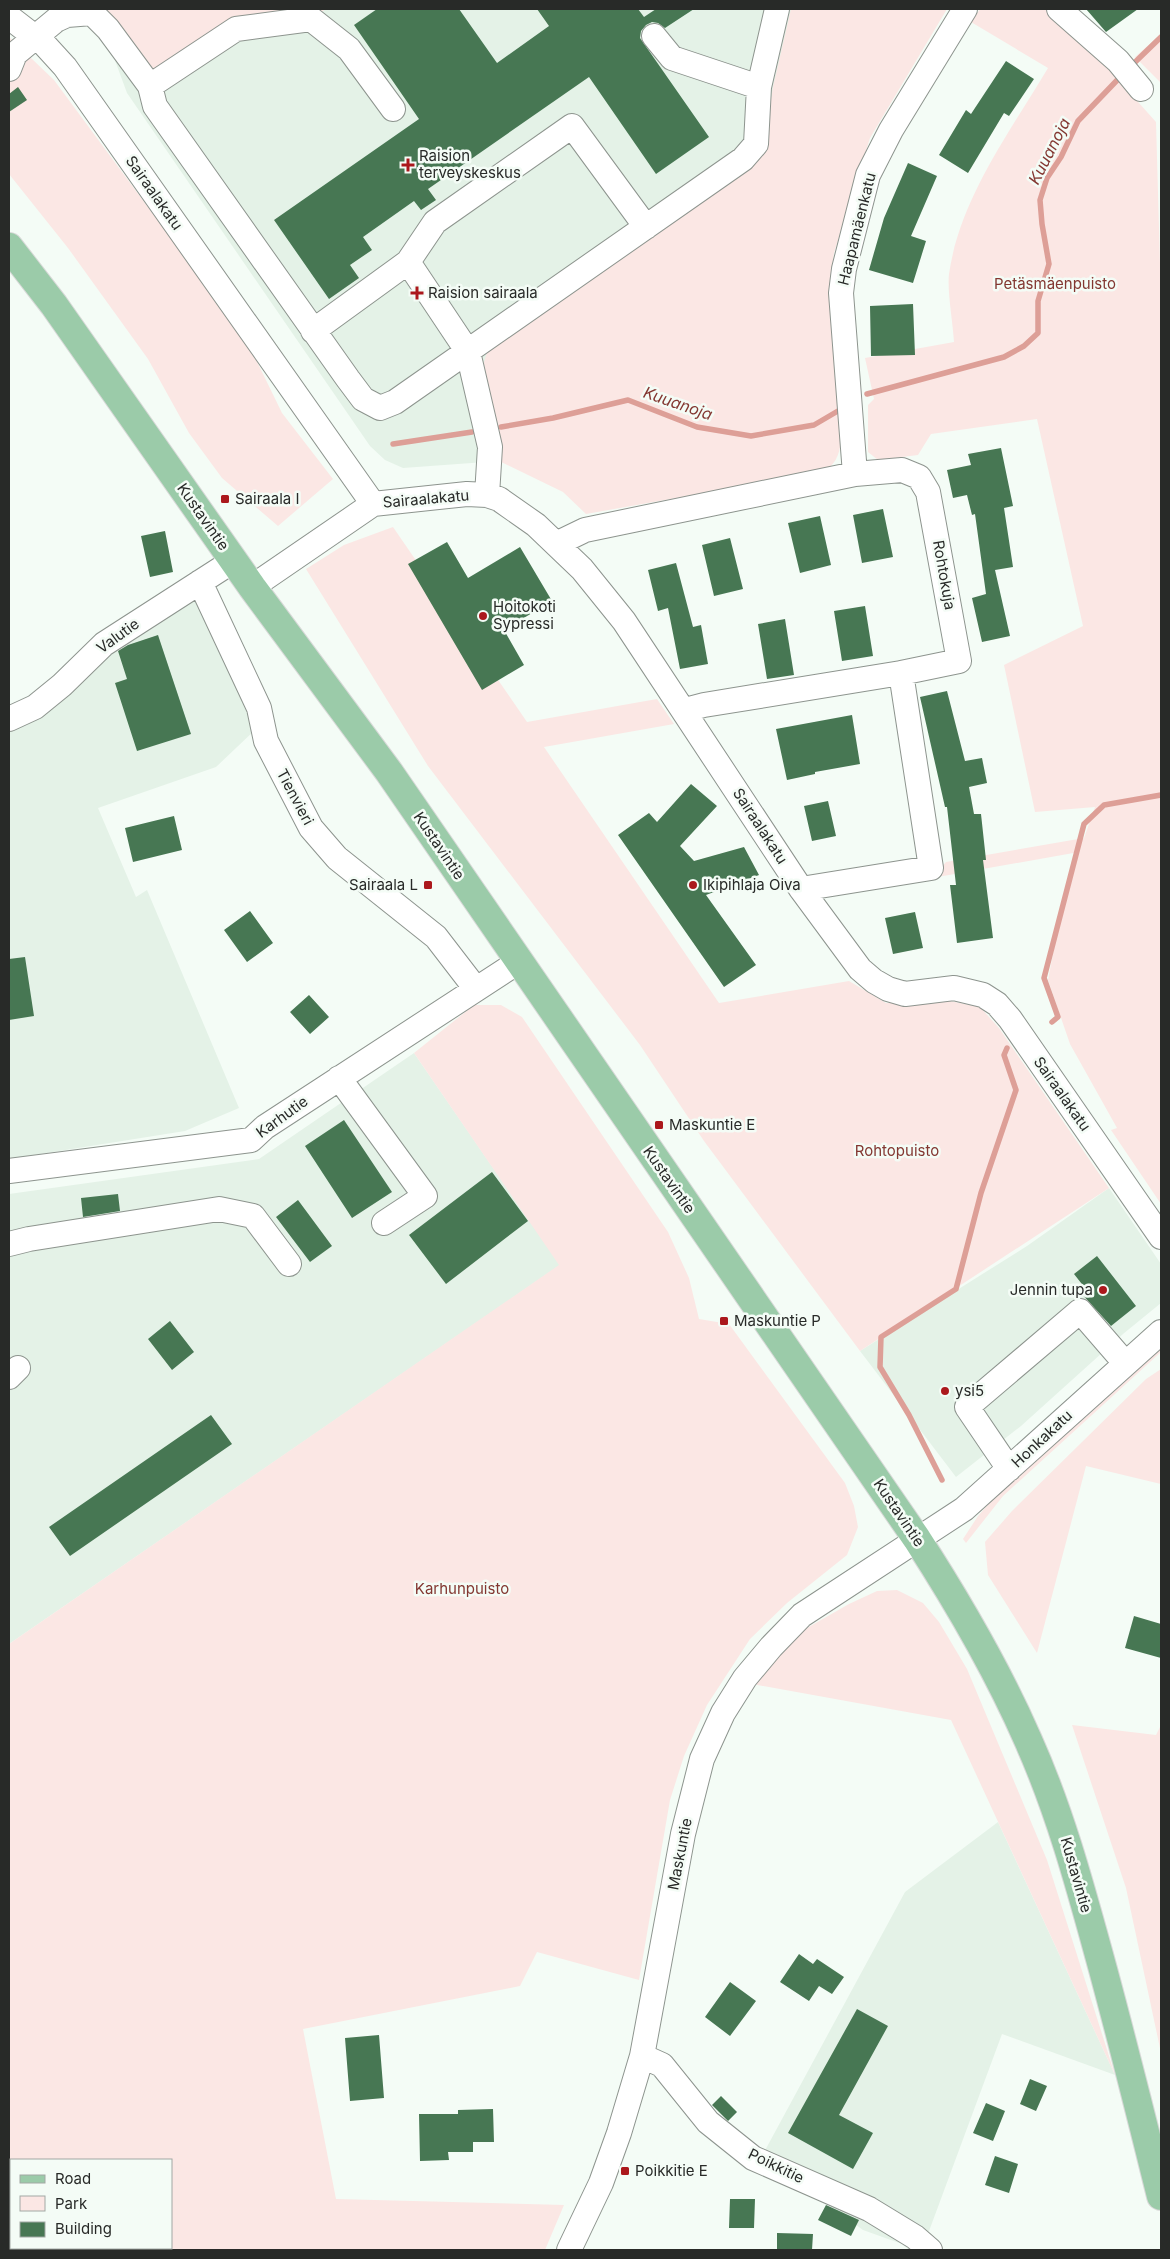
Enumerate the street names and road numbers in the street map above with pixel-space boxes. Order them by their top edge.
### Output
street label: Sairaalakatu [122,152,187,234]
street label: Haapamäenkatu [833,171,880,287]
street label: Kustavintie [173,479,233,554]
street label: Sairaalakatu [382,485,470,512]
street label: Rohtokuja [929,539,960,611]
street label: Valutie [93,614,143,657]
street label: Tienvieri [273,765,318,828]
street label: Sairaalakatu [729,784,792,867]
street label: Kustavintie [410,808,469,883]
street label: Sairaalakatu [1030,1053,1095,1135]
street label: Karhutie [252,1091,311,1142]
street label: Kustavintie [639,1142,699,1217]
street label: Honkakatu [1007,1406,1076,1472]
street label: Kustavintie [870,1475,929,1550]
street label: Maskuntie [663,1816,696,1892]
street label: Kustavintie [1057,1835,1096,1915]
street label: Poikkitie [745,2144,807,2187]

